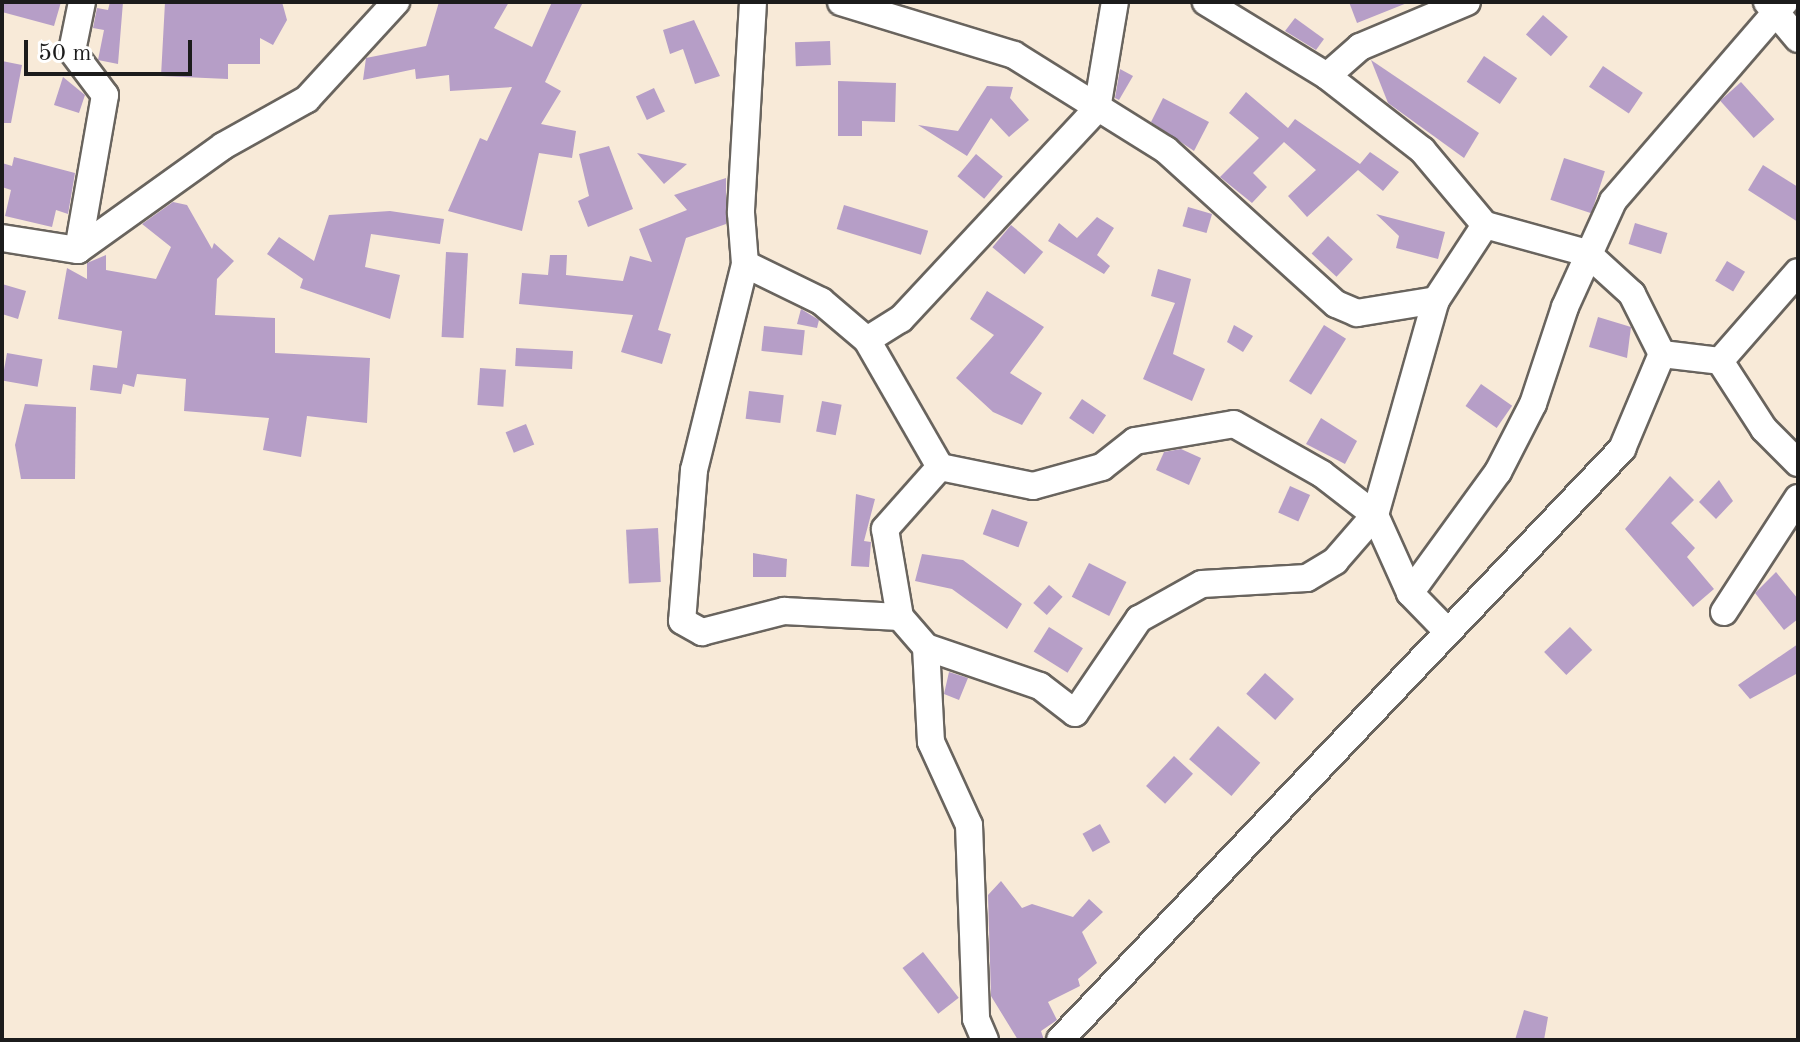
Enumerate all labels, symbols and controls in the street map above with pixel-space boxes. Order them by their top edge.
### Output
scale bar [28,24,196,74]
text: 50 m [38,42,92,66]

